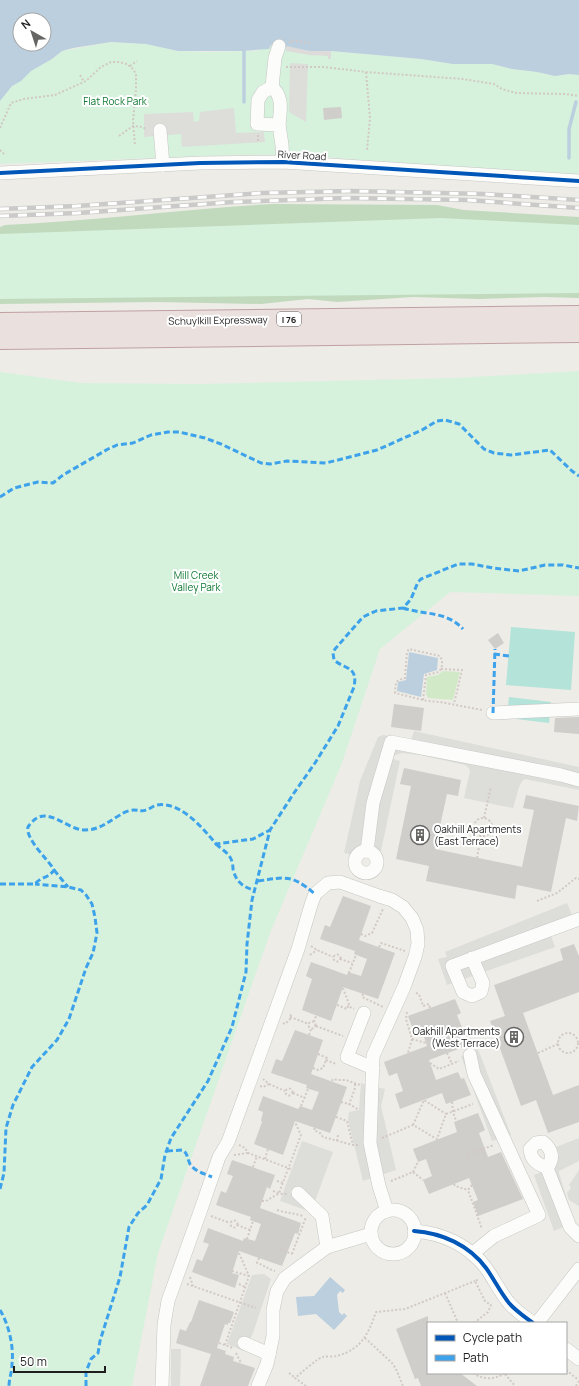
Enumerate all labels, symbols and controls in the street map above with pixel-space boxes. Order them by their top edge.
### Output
north arrow [12,12,52,52]
text: N [18,15,33,32]
park label: Flat Rock Park [83,94,148,108]
street label: River Road [277,147,327,163]
street label: Schuylkill Expressway [168,312,269,328]
road number: I 76 [277,312,301,326]
park label: Mill Creek Valley Park [172,568,221,594]
place label: Oakhill Apartments (East Terrace) [434,822,521,848]
building icon: Oakhill Apartments (East Terrace) [409,824,431,846]
place label: Oakhill Apartments (West Terrace) [413,1024,500,1050]
building icon: Oakhill Apartments (West Terrace) [503,1026,525,1048]
legend [427,1322,567,1374]
text: Cycle path [463,1329,522,1346]
scale bar [14,1348,105,1374]
text: Path [463,1349,489,1366]
text: 50 m [20,1353,47,1370]

